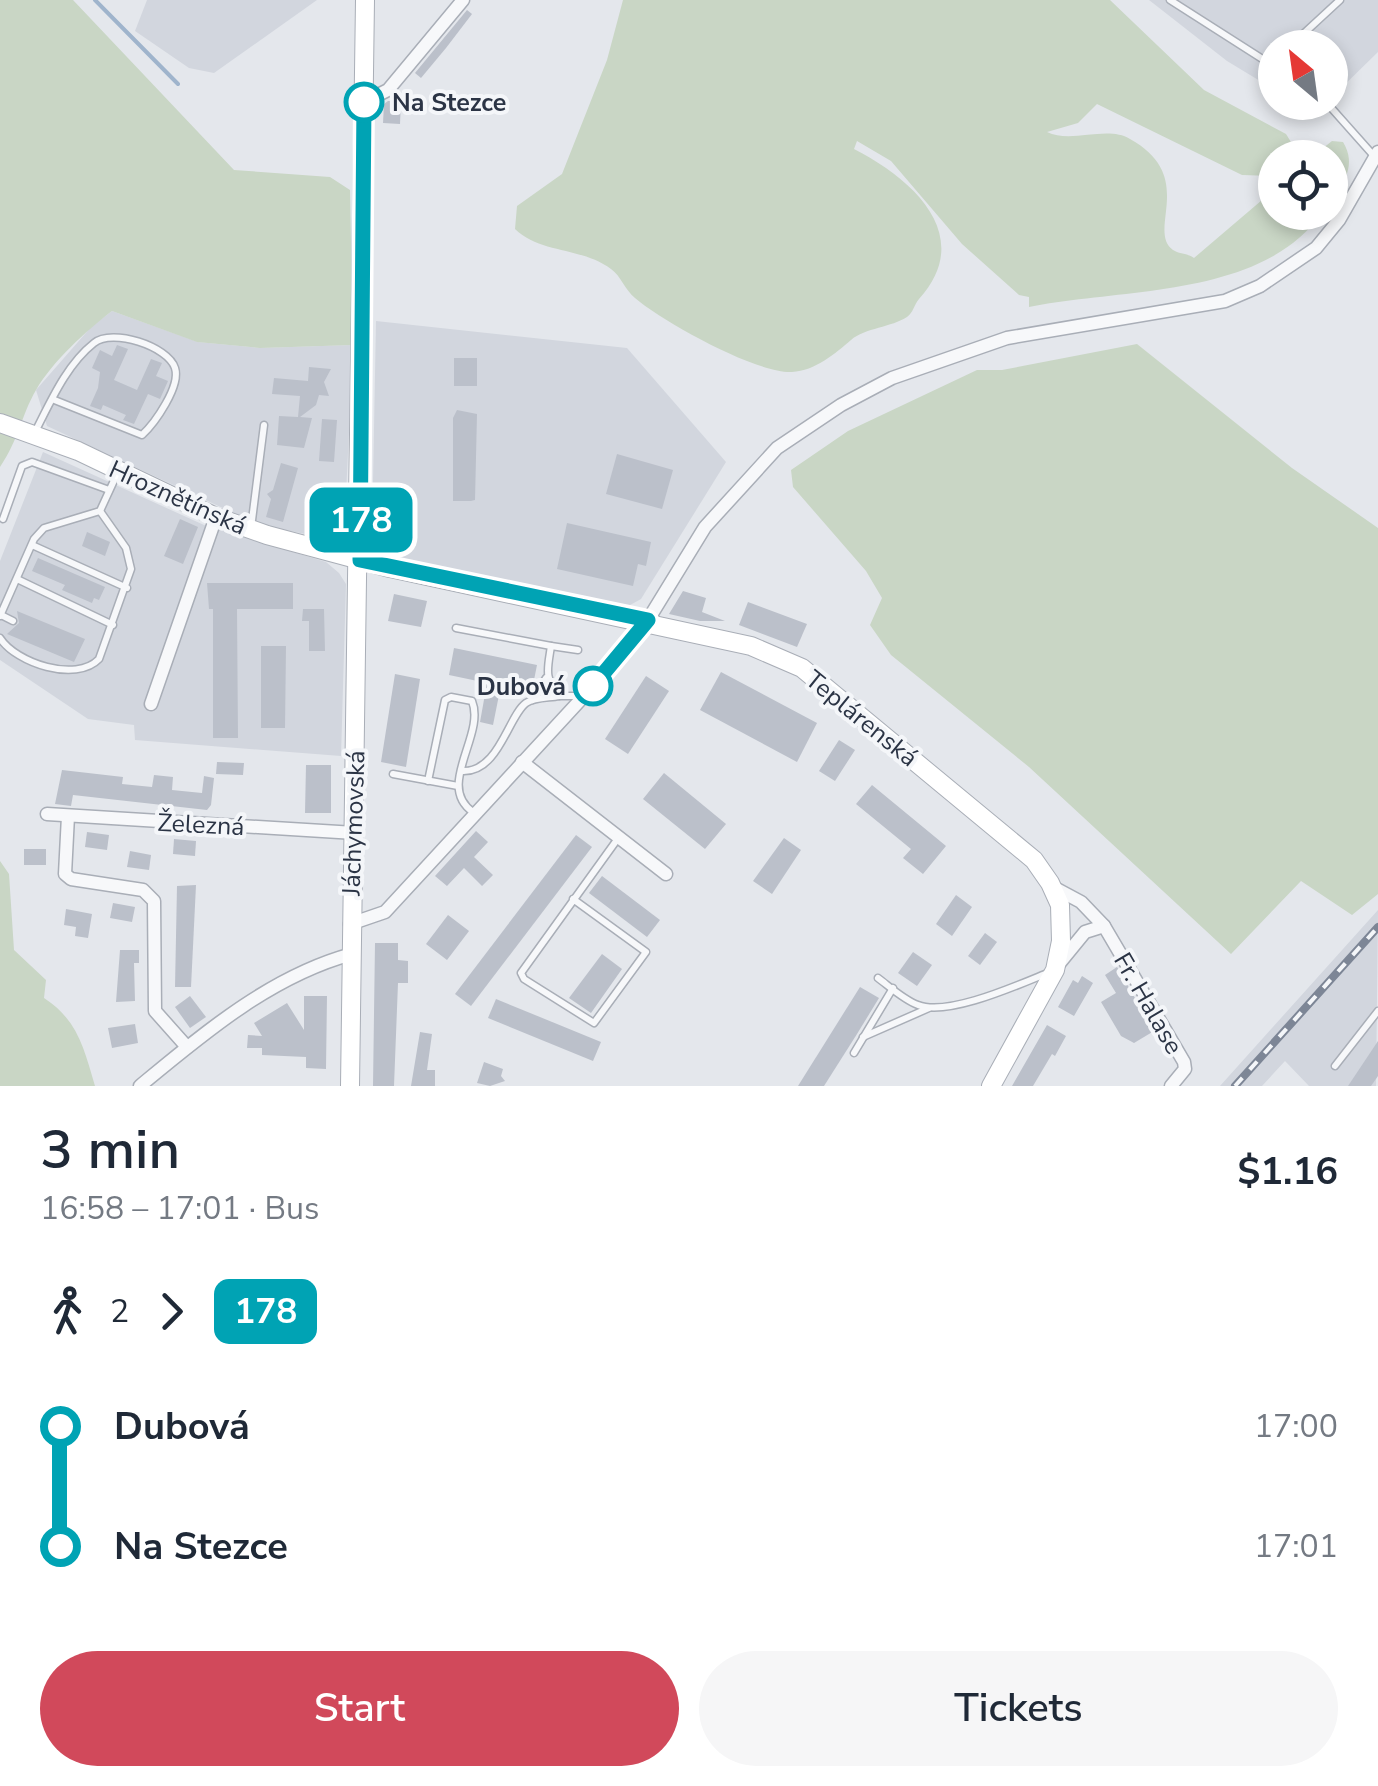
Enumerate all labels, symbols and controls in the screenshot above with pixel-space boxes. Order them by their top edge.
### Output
north arrow [1258,30,1348,120]
map controls [1258,30,1348,230]
marker: Na Stezce [345,83,383,121]
place label: Na Stezce [392,86,506,120]
button: locate [1258,140,1348,230]
street label: Hroznětínská [104,452,252,543]
line badge: 178 [304,488,418,552]
text: 178 [329,497,393,544]
street label: Teplárenská [798,663,925,775]
marker: Dubová [574,667,612,705]
place label: Dubová [477,670,566,704]
street label: Jáchymovská [334,750,374,897]
street label: Železná [157,806,245,844]
street label: Fr. Halase [1105,946,1191,1061]
text: 3 min [40,1112,180,1187]
text: $1.16 [1237,1146,1338,1197]
text: 16:58 – 17:01 · Bus [40,1187,319,1230]
icon: walk [40,1284,95,1339]
icon: forward [144,1284,199,1339]
text: 178 [234,1288,297,1335]
text: 2 [110,1290,129,1333]
text: Dubová [114,1401,250,1452]
text: 17:00 [1254,1405,1338,1448]
text: Na Stezce [114,1521,288,1572]
text: 17:01 [1254,1525,1338,1568]
button: Start [40,1651,679,1766]
button: Tickets [699,1651,1338,1766]

